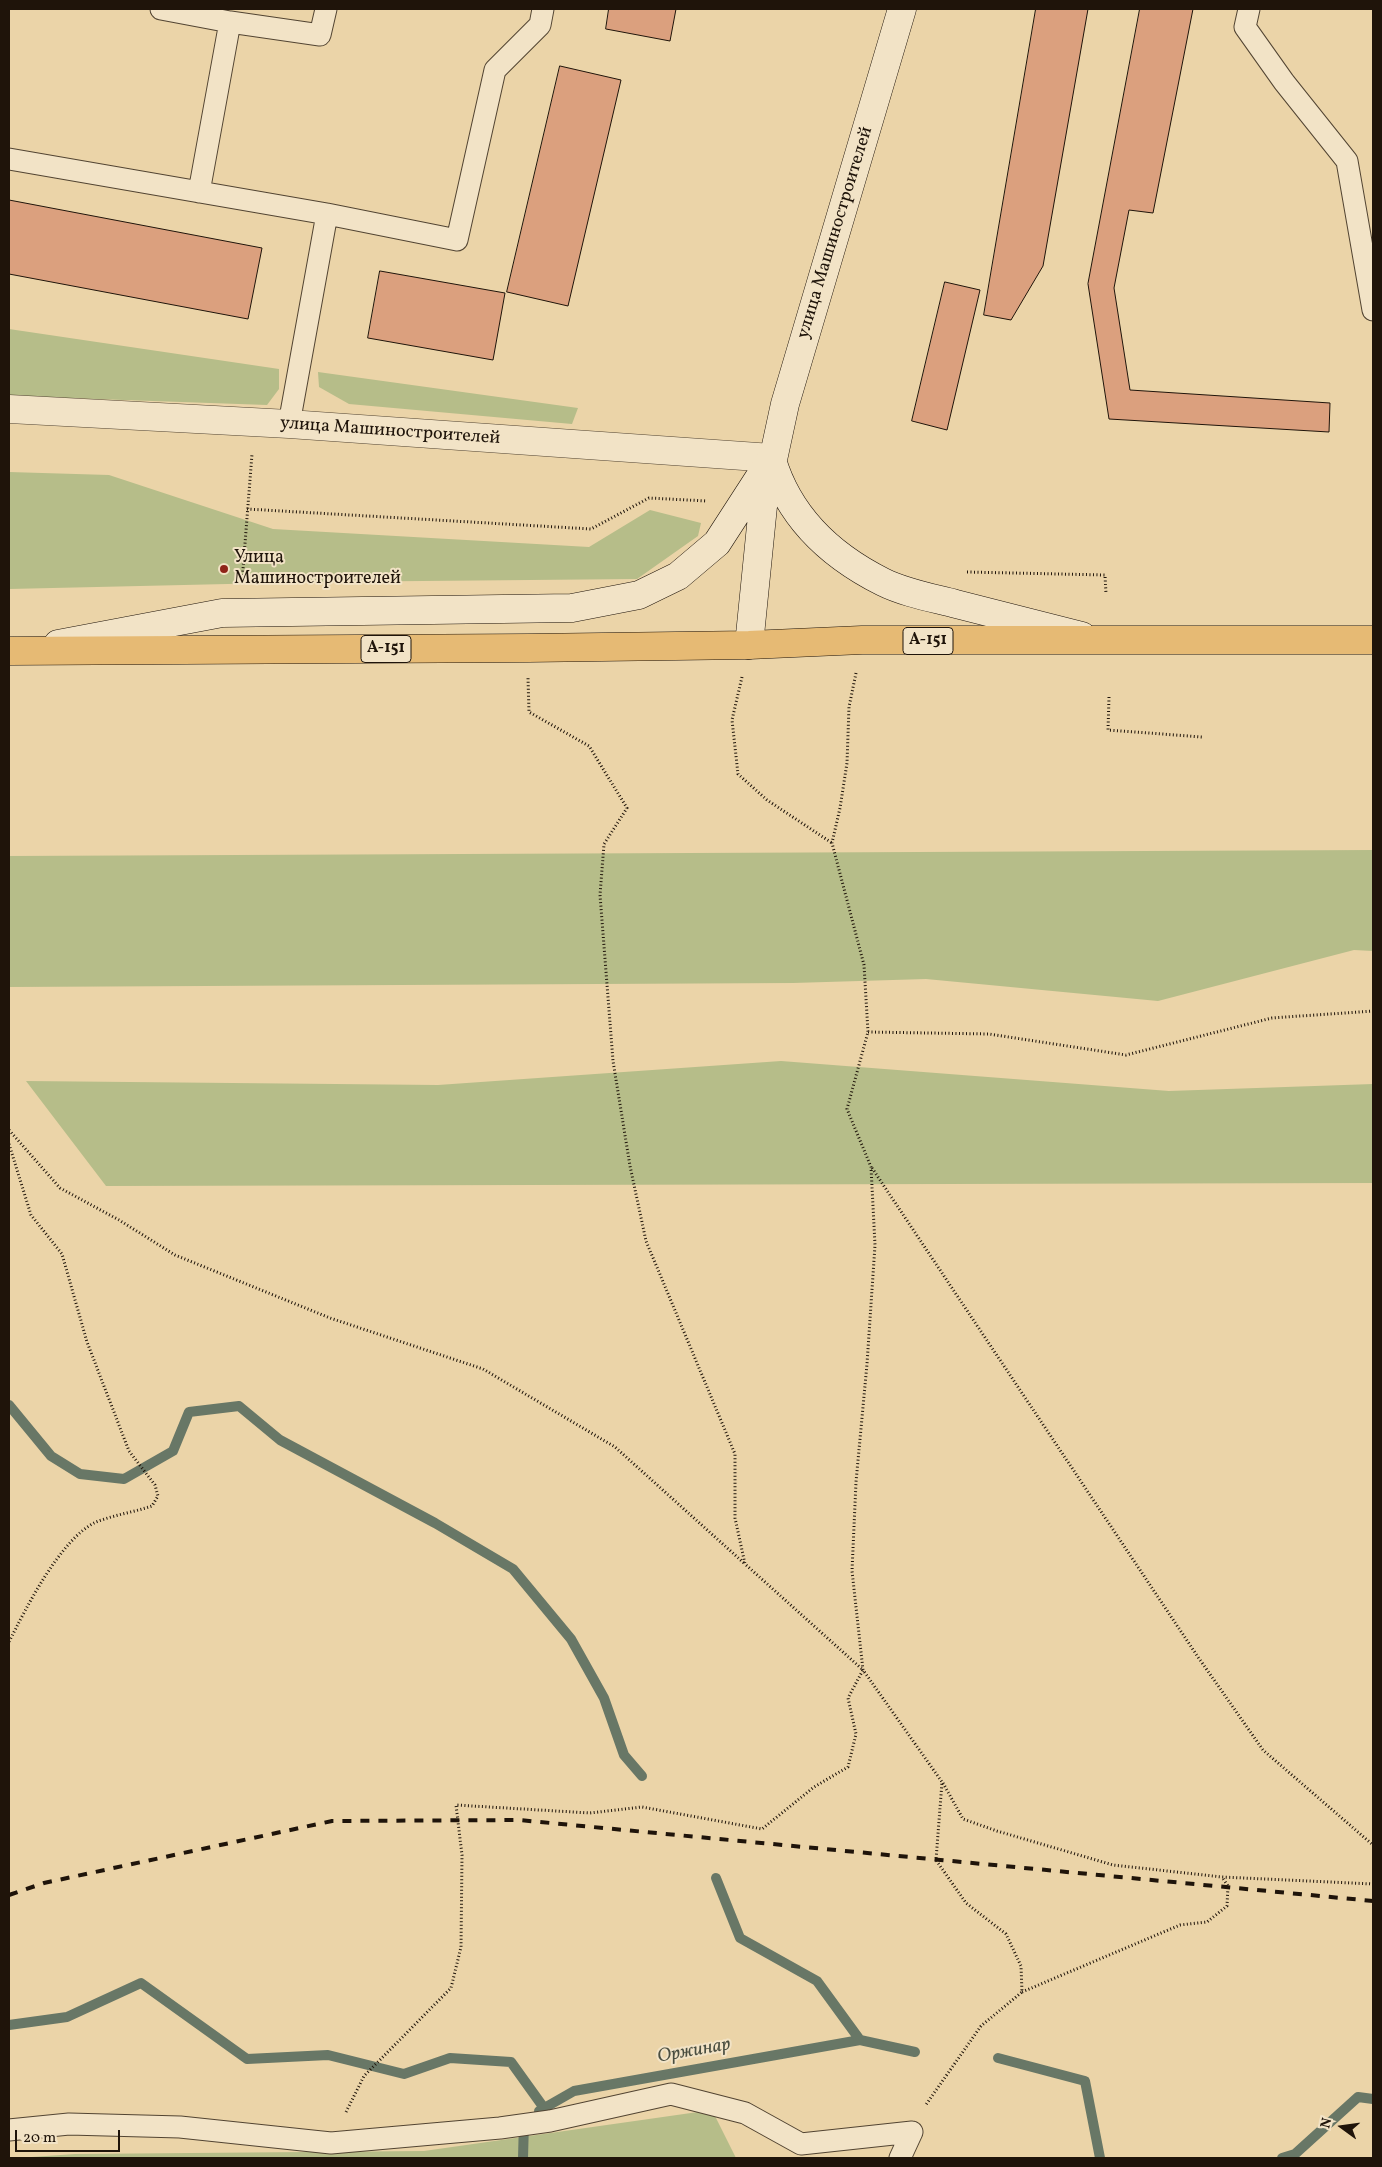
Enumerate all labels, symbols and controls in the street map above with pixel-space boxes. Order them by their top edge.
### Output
street label: улица Машиностроителей [793,124,879,342]
street label: улица Машиностроителей [279,414,501,450]
place label: Улица Машиностроителей [234,548,401,590]
marker: Улица Машиностроителей [218,563,230,575]
road number: А-151 [903,627,953,654]
road number: А-151 [361,636,411,662]
water label: Оржинар [656,2034,732,2070]
north arrow [1317,2102,1367,2152]
text: N [1317,2116,1337,2130]
scale bar [18,2120,122,2152]
text: 20 m [23,2128,56,2149]

